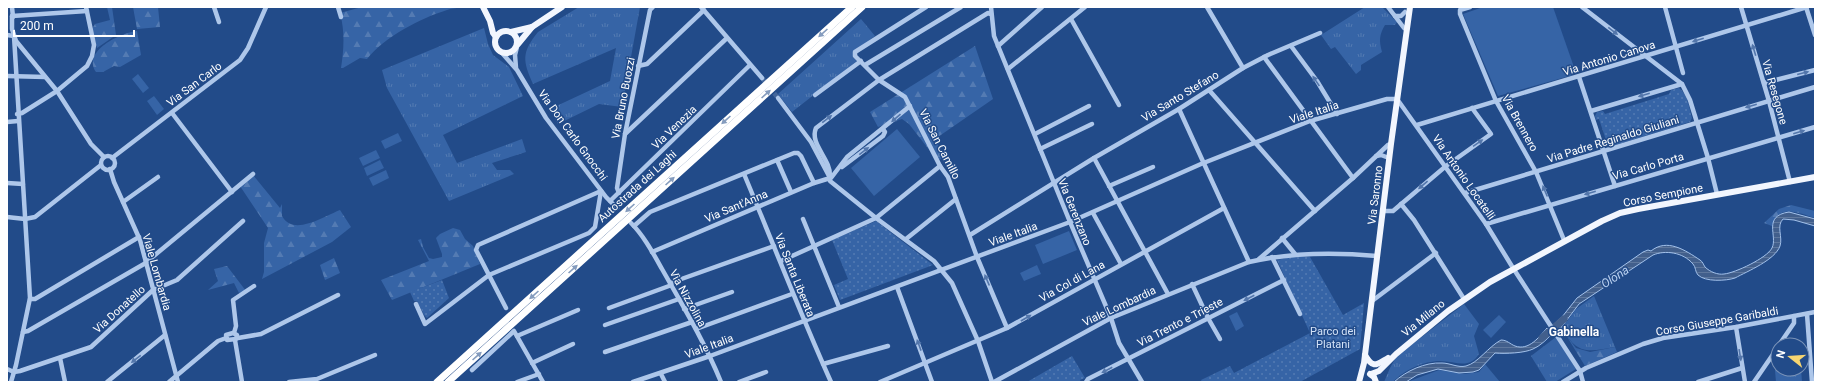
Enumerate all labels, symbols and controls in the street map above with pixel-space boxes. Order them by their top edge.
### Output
scale bar [14,12,134,38]
text: 200 m [20,19,54,33]
one-way arrow [1607,27,1618,35]
one-way arrow [818,28,827,37]
one-way arrow [1692,37,1704,43]
street label: Via Antonio Canova [1561,38,1657,79]
one-way arrow [1751,44,1757,56]
street label: Via Bruno Buozzi [609,56,638,140]
street label: Via Resegone [1759,58,1790,126]
street label: Via San Carlo [164,59,224,109]
street label: Via Santo Stefano [1139,68,1221,125]
one-way arrow [1797,70,1809,76]
one-way arrow [1312,75,1320,86]
street label: Via Don Carlo Gnocchi [535,87,610,183]
one-way arrow [761,89,771,99]
one-way arrow [1638,92,1650,98]
street label: Via Brennero [1499,93,1540,154]
street label: Viale Italia [1288,98,1340,127]
street label: Via Venezia [649,103,699,152]
one-way arrow [1745,103,1757,109]
street label: Via San Camillo [916,107,963,181]
one-way arrow [891,113,902,122]
street label: Via Padre Reginaldo Giuliani [1546,113,1681,166]
one-way arrow [822,115,833,123]
one-way arrow [721,116,731,125]
one-way arrow [1793,128,1805,134]
street label: Via Antonio Locatelli [1429,132,1498,222]
one-way arrow [1473,139,1483,147]
one-way arrow [858,147,869,155]
street label: Autostrada dei Laghi [595,148,679,225]
street label: Via Carlo Porta [1611,150,1685,183]
street label: Via Saronno [1365,165,1386,225]
one-way arrow [665,177,674,186]
street label: Via Gerenzano [1055,177,1094,248]
one-way arrow [1418,180,1428,189]
street label: Corso Sempione [1622,181,1704,210]
one-way arrow [1541,184,1547,196]
street label: Via Sant'Anna [703,187,770,226]
one-way arrow [1584,190,1596,196]
one-way arrow [625,203,635,212]
street label: Viale Italia [987,220,1039,249]
street label: Via Santa Liberata [772,231,817,319]
street label: Viale Lombardia [139,232,174,312]
street label: Via Col di Lana [1037,258,1107,305]
water label: Olona [1599,263,1631,291]
one-way arrow [568,264,579,273]
street label: Via Nizzolina [667,267,709,329]
one-way arrow [983,273,989,285]
street label: Via Donatello [91,283,148,336]
street label: Viale Lombardia [1080,284,1158,329]
one-way arrow [529,290,538,299]
one-way arrow [1243,294,1255,301]
street label: Via Trento e Trieste [1135,295,1225,350]
street label: Via Milano [1399,297,1447,340]
street label: Corso Giuseppe Garibaldi [1655,304,1779,339]
one-way arrow [1020,314,1032,321]
park label: Parco dei Platani [1310,325,1356,351]
district label: Gabinella [1549,325,1600,339]
street label: Viale Italia [683,332,735,361]
north arrow [1770,337,1810,377]
one-way arrow [915,339,921,351]
text: N [1774,348,1788,360]
one-way arrow [1737,349,1743,361]
one-way arrow [472,351,482,361]
one-way arrow [130,354,141,363]
one-way arrow [1101,366,1113,373]

